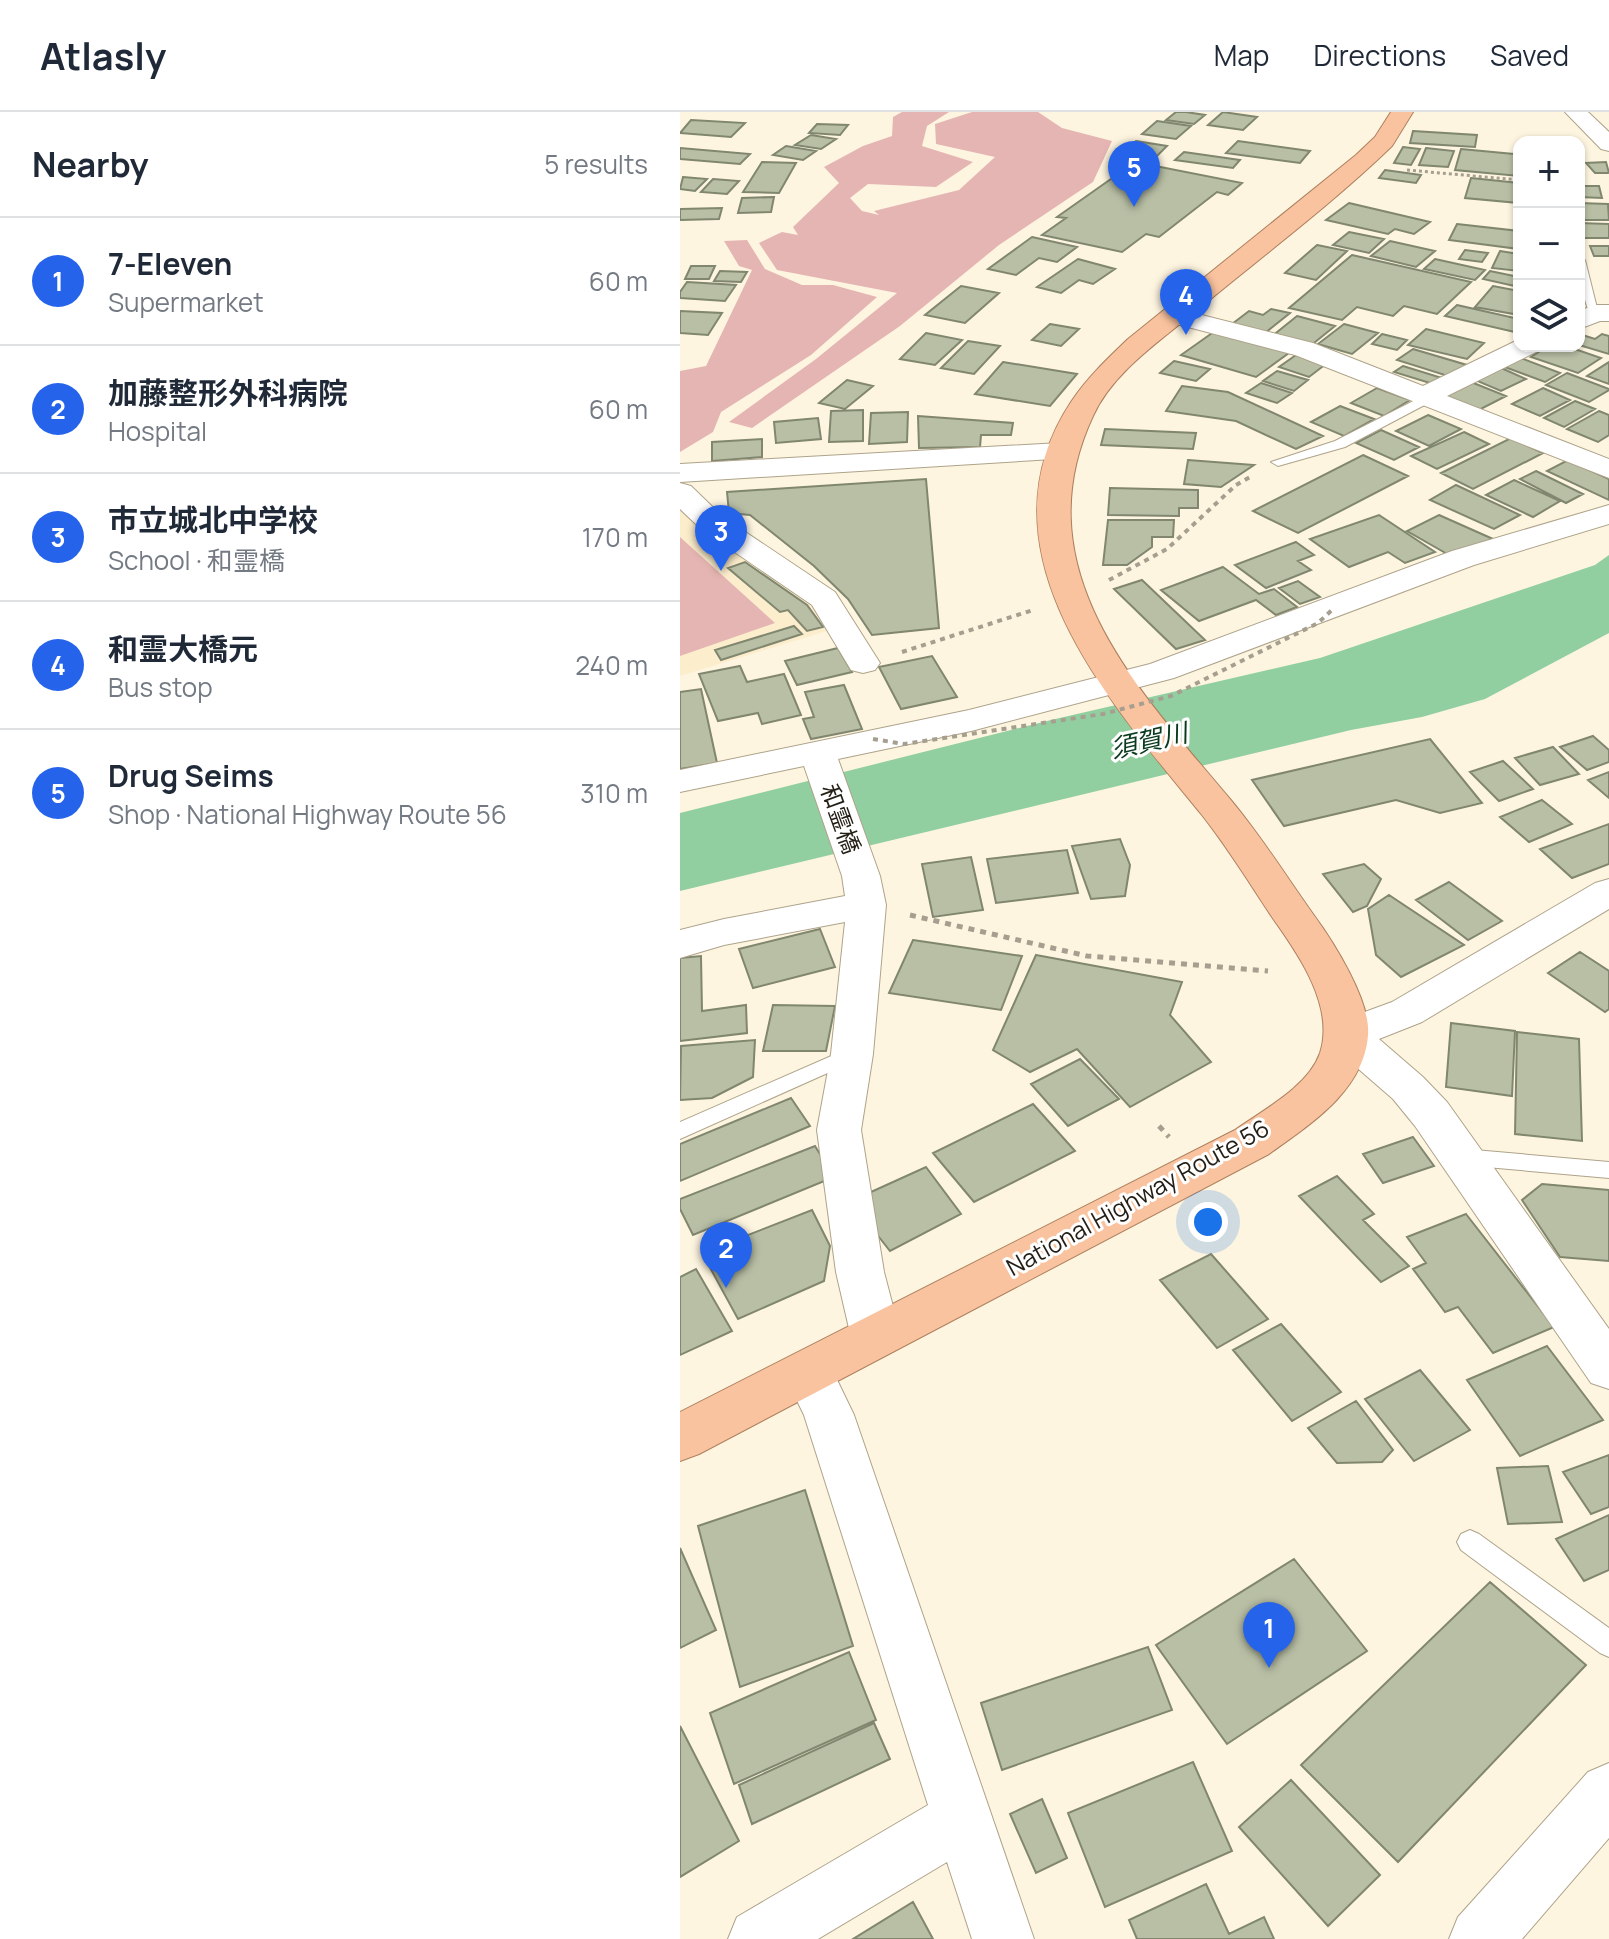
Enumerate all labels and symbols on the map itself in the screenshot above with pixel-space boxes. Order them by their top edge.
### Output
pin: 5 [1108,141,1160,207]
pin: 4 [1160,269,1212,335]
pin: 3 [695,505,747,571]
water label: 須賀川 [1107,713,1194,766]
street label: 和霊橋 [814,779,869,858]
street label: National Highway Route 56 [1000,1111,1275,1283]
your location [1188,1202,1228,1242]
pin: 2 [700,1222,752,1288]
pin: 1 [1243,1602,1295,1668]

